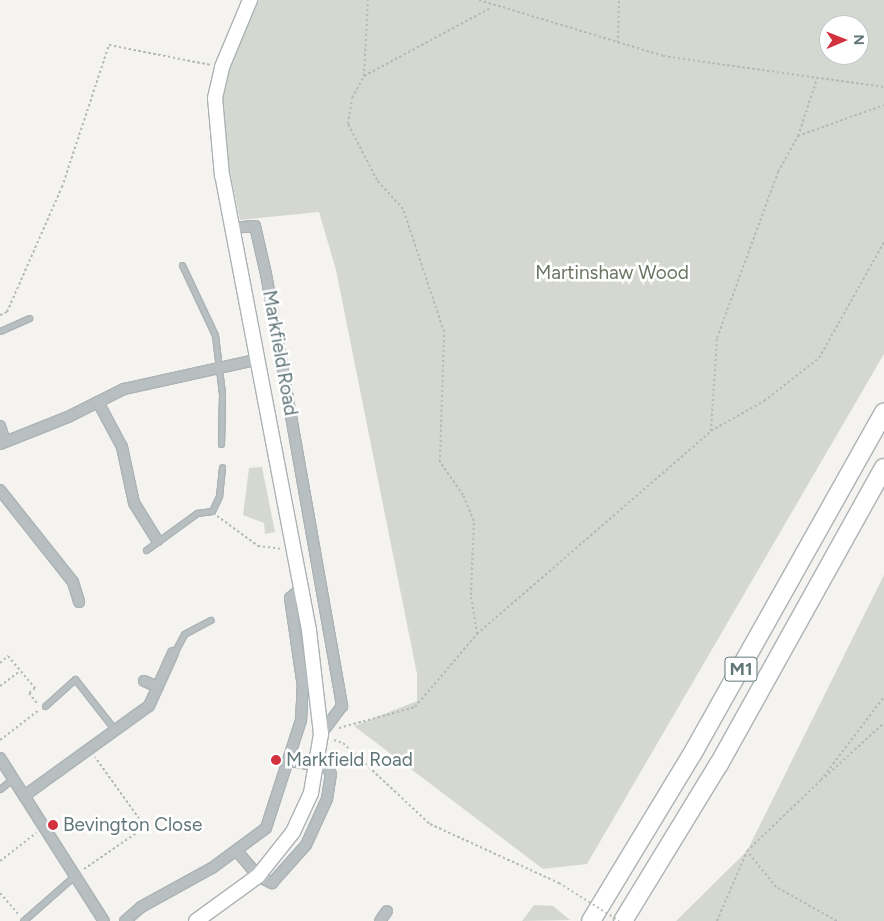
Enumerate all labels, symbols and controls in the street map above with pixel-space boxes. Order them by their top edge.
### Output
north arrow [819,15,869,65]
text: N [850,34,867,45]
park label: Martinshaw Wood [535,262,689,284]
street label: Markfield Road [258,289,302,417]
road number: M1 [724,654,758,684]
place label: Markfield Road [286,749,413,771]
marker: Markfield Road [270,754,282,766]
place label: Bevington Close [63,814,202,836]
marker: Bevington Close [47,819,59,831]

